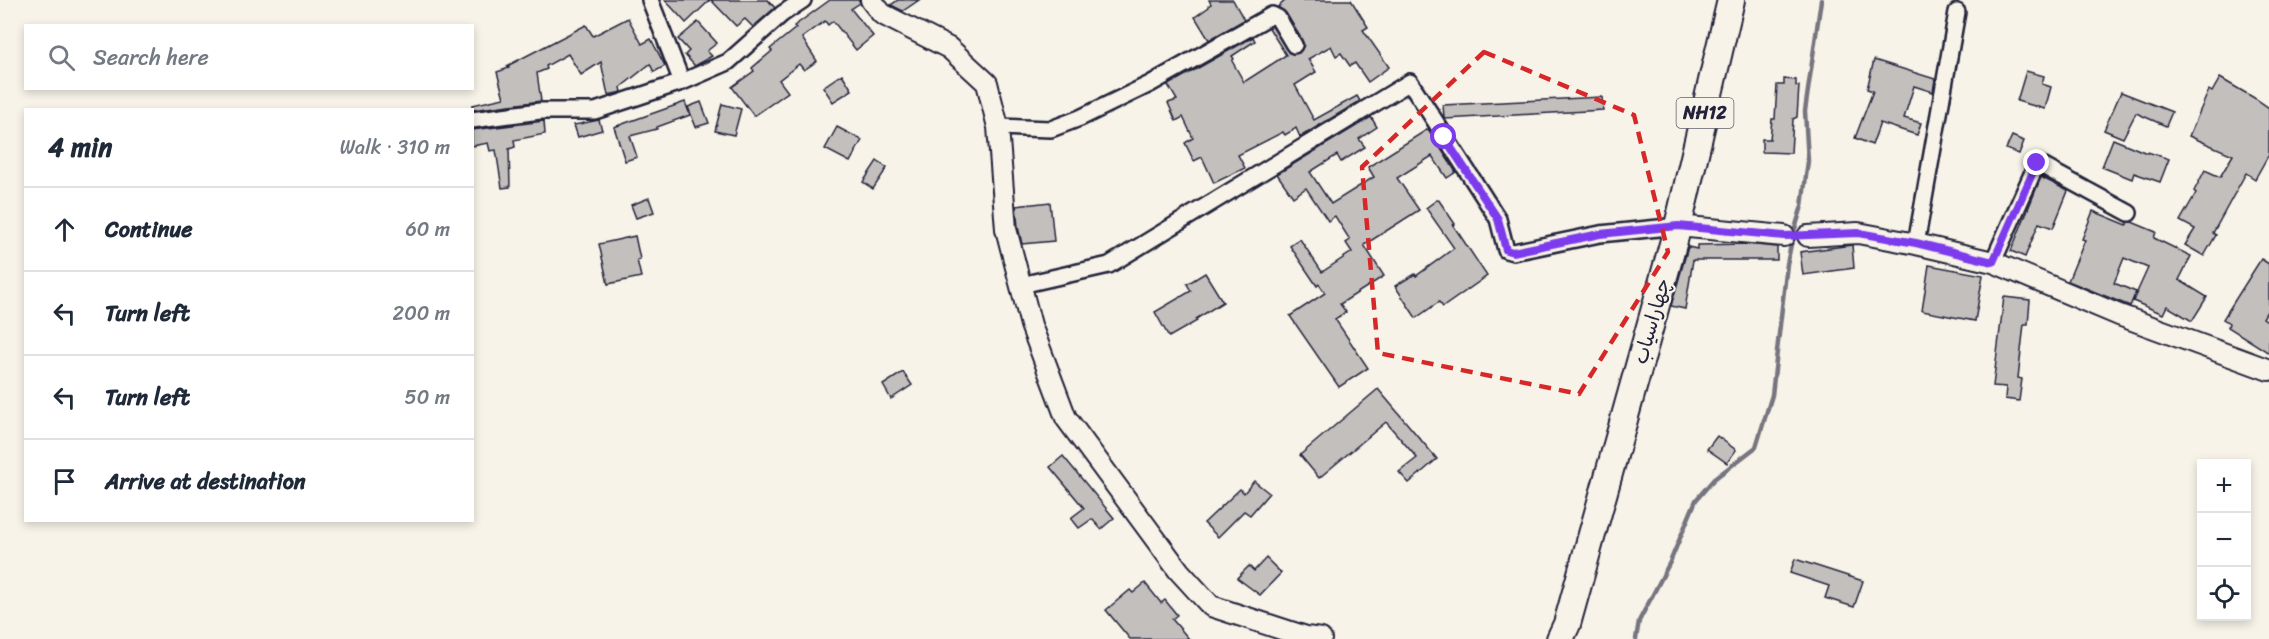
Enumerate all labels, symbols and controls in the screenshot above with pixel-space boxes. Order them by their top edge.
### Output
search box [24,24,474,90]
text: Search here [93,38,209,77]
icon: search [45,41,78,74]
road number: NH12 [1676,98,1734,128]
route start [1430,123,1456,149]
text: 4 min [48,124,112,170]
text: Walk · 310 m [340,130,450,165]
route end [2023,149,2049,175]
text: Continue [105,210,193,249]
text: 60 m [405,212,450,247]
icon: ahead [48,213,81,246]
street label: چهاراسیاب [1623,274,1681,368]
text: Turn left [105,294,190,333]
text: 200 m [393,296,450,331]
icon: left [48,297,81,330]
text: Turn left [105,378,190,417]
text: 50 m [405,380,450,415]
icon: left [48,381,81,414]
map controls [2197,459,2251,621]
button: + [2197,459,2251,513]
text: Arrive at destination [105,462,306,501]
icon: arrive [48,465,81,498]
button: − [2197,513,2251,567]
button: locate [2197,567,2251,621]

